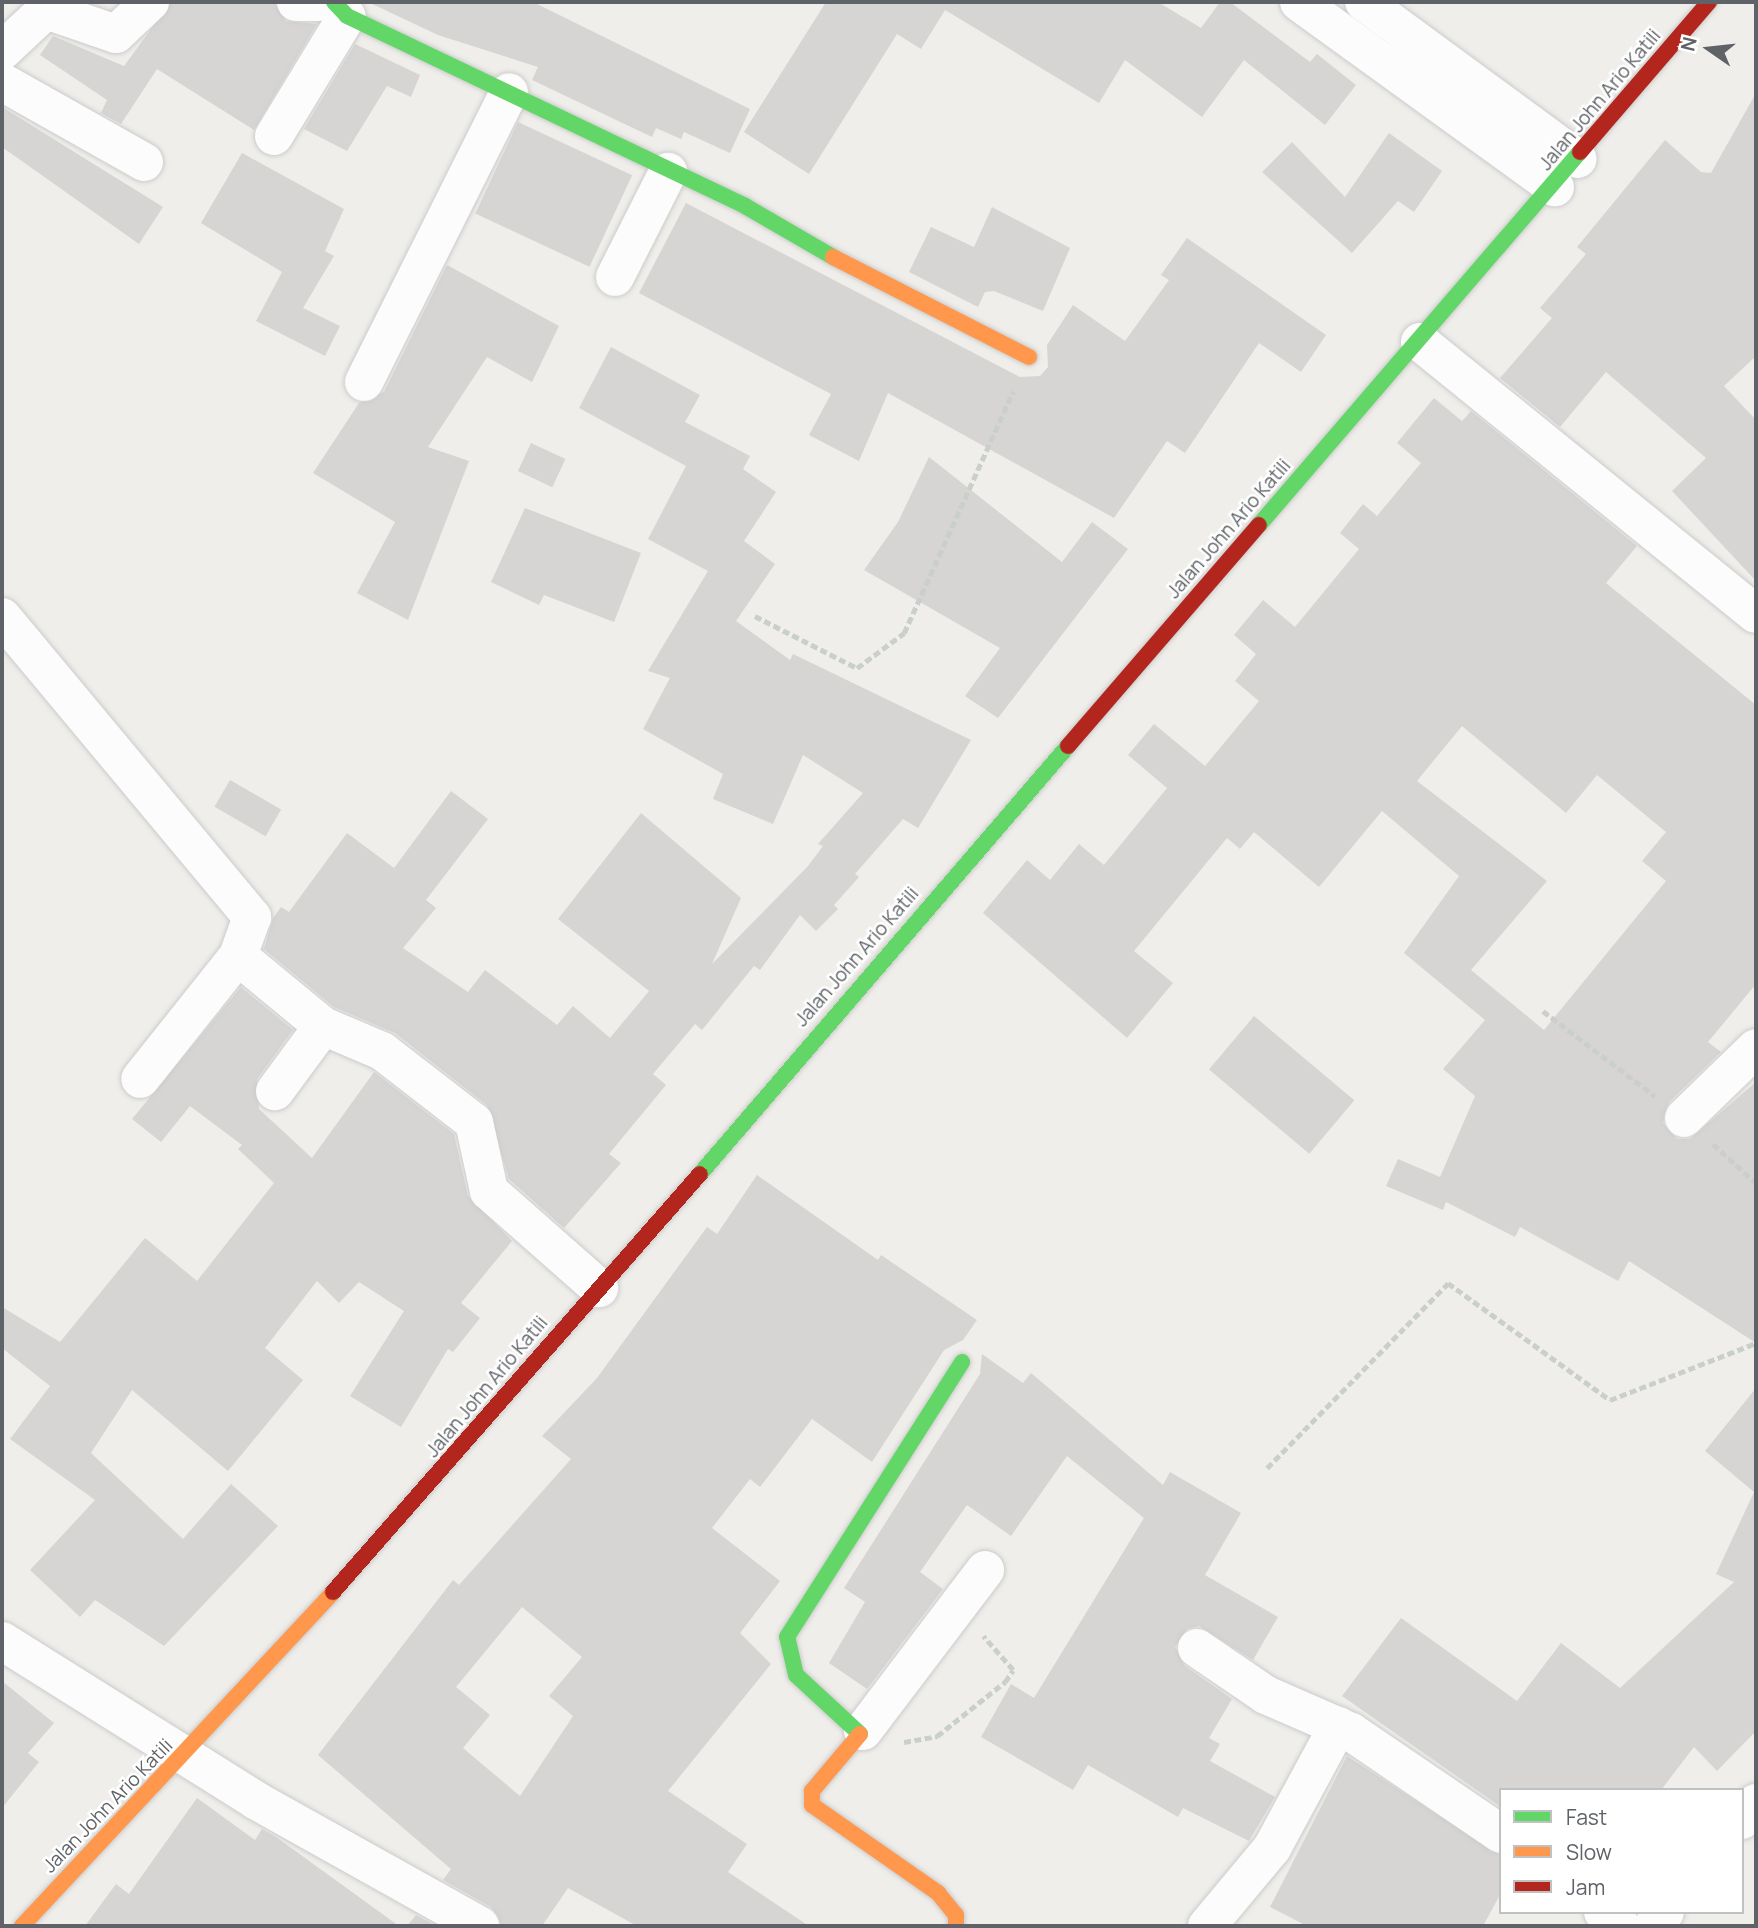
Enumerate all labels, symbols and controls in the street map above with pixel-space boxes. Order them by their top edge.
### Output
north arrow [1674,14,1744,84]
street label: Jalan John Ario Katili [1534,25,1666,175]
text: N [1674,34,1703,54]
street label: Jalan John Ario Katili [1162,455,1296,603]
street label: Jalan John Ario Katili [790,883,924,1031]
street label: Jalan John Ario Katili [421,1312,553,1462]
street label: Jalan John Ario Katili [38,1734,178,1878]
legend [1499,1788,1744,1914]
text: Fast [1566,1803,1607,1831]
text: Slow [1566,1838,1612,1866]
text: Jam [1566,1873,1605,1901]

